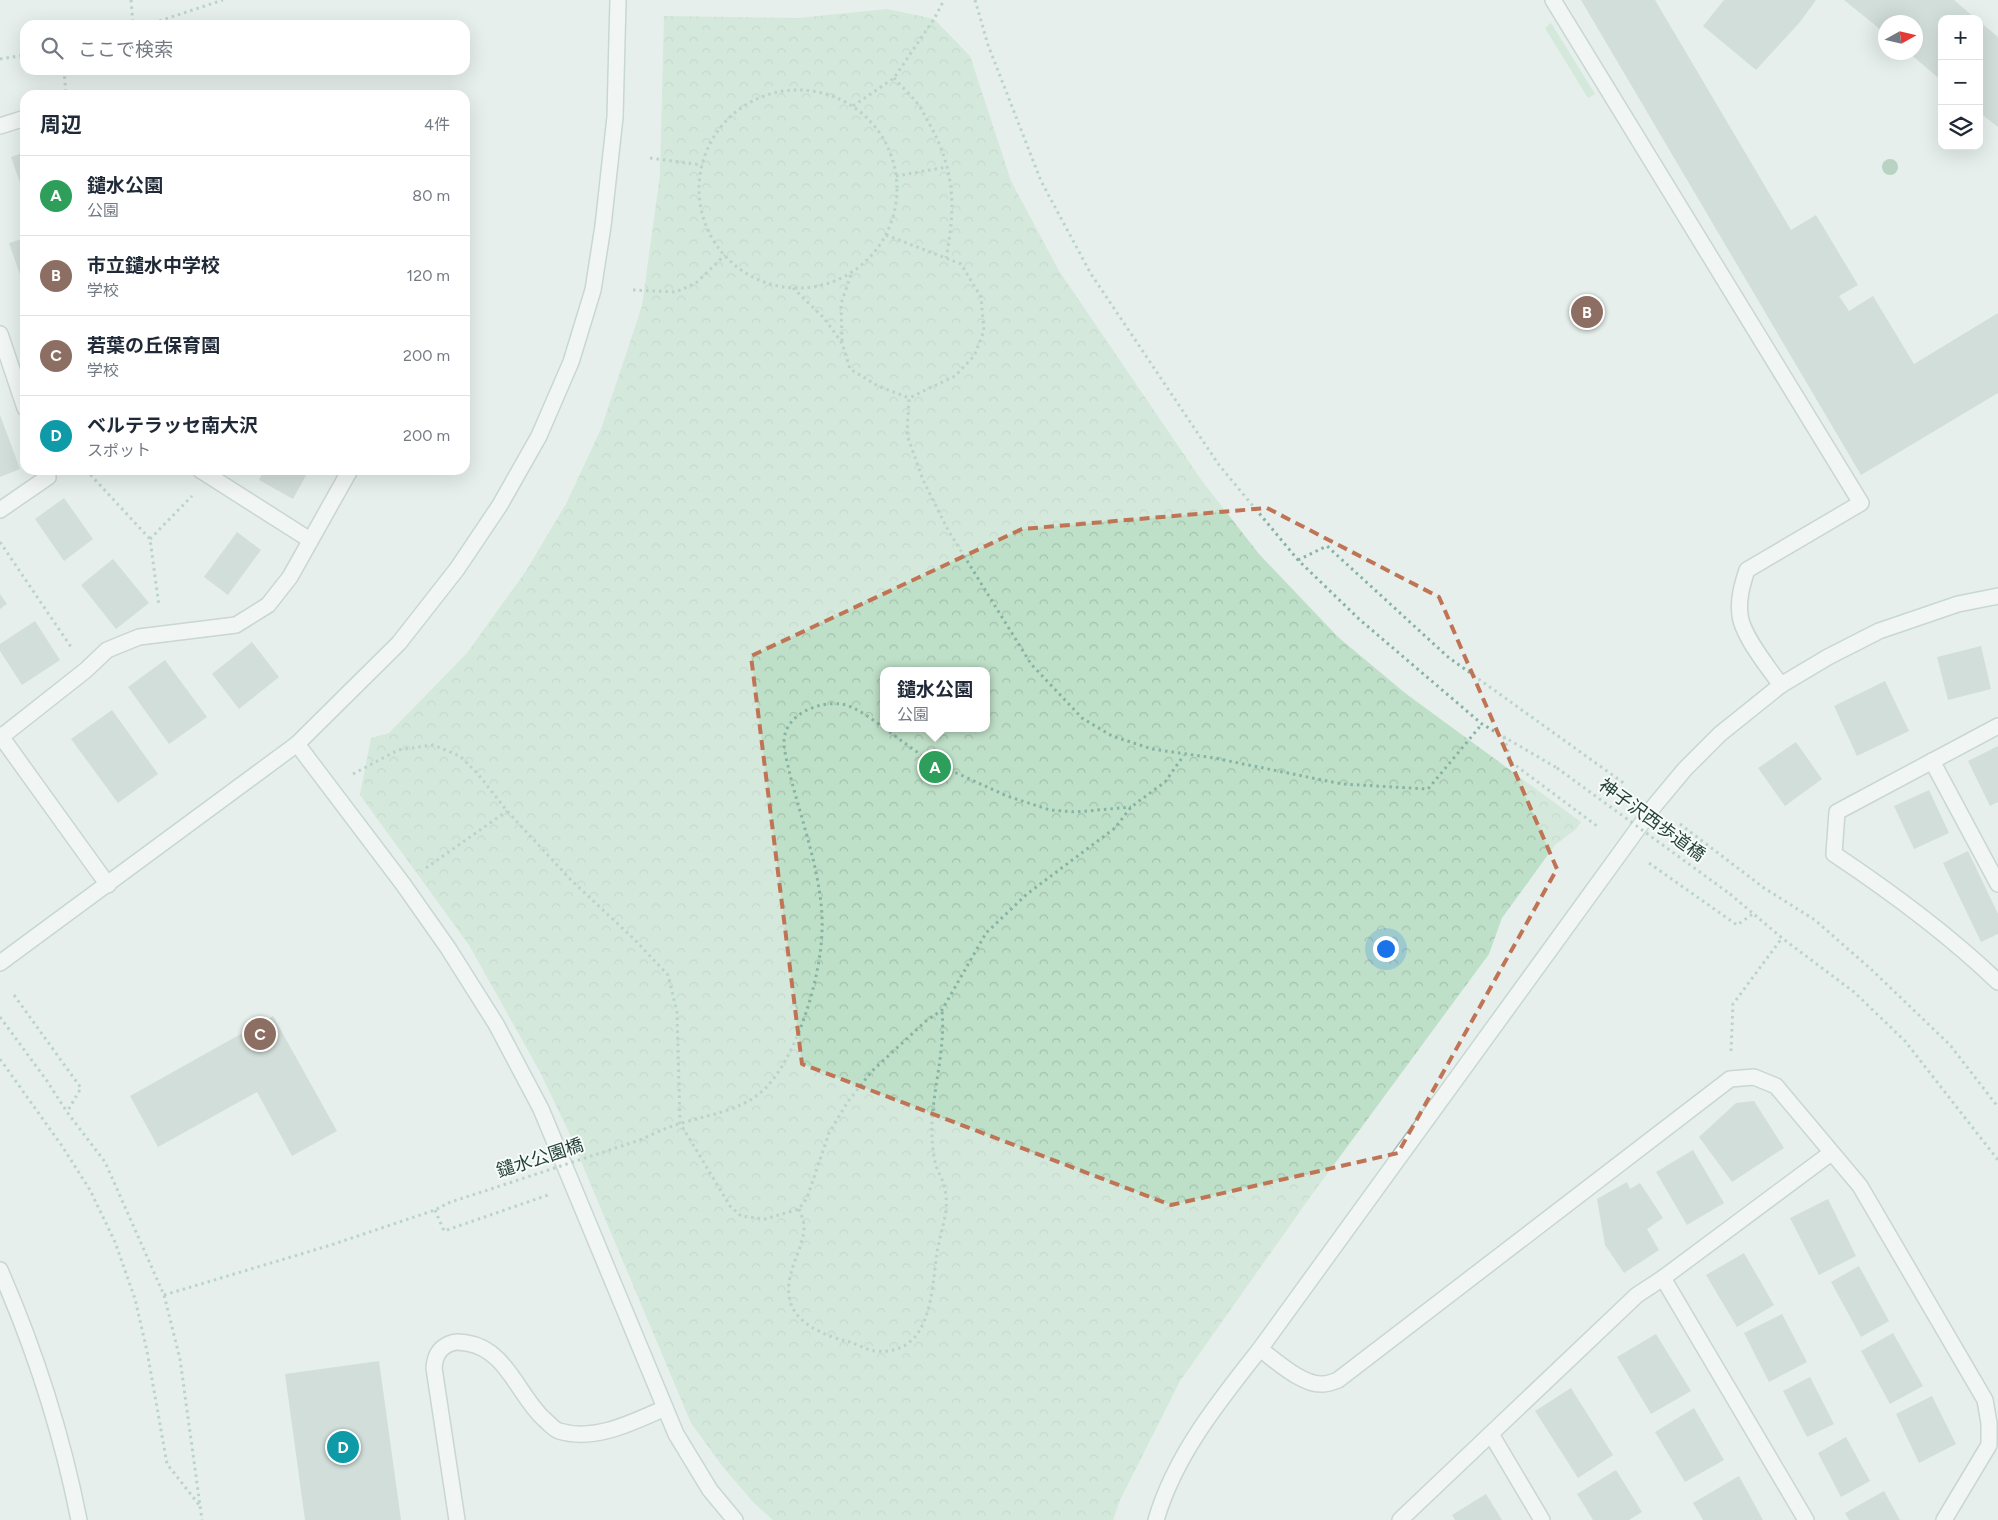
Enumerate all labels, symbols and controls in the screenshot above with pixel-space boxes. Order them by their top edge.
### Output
north arrow [1878,15,1923,60]
map controls [1938,15,1983,150]
button: + [1938,15,1983,60]
search box [20,20,470,75]
icon: search [38,34,66,62]
text: ここで検索 [78,38,173,61]
button: − [1938,60,1983,105]
button: layers [1938,105,1983,150]
text: 周辺 [40,112,82,137]
text: 4件 [424,115,450,134]
text: 鑓水公園 [87,174,163,197]
text: A [50,186,62,205]
text: 80 m [412,186,450,205]
text: 公園 [87,201,119,220]
text: 市立鑓水中学校 [87,254,220,277]
text: B [51,266,61,285]
text: 120 m [407,266,450,285]
text: 学校 [87,281,119,300]
pin: B [1571,293,1603,331]
text: 若葉の丘保育園 [87,334,220,357]
text: C [50,346,62,365]
text: 200 m [403,346,450,365]
text: 学校 [87,361,119,380]
text: ベルテラッセ南大沢 [87,414,258,437]
text: D [50,426,62,445]
text: 200 m [403,426,450,445]
text: スポット [87,441,151,460]
popup [880,667,990,732]
text: 鑓水公園 [897,678,973,701]
text: 公園 [897,705,929,724]
pin: A [919,748,951,786]
street label: 神子沢西歩道橋 [1595,774,1709,866]
your location [1373,936,1399,962]
pin: C [244,1015,276,1053]
street label: 鑓水公園橋 [494,1134,586,1182]
pin: D [327,1428,359,1466]

